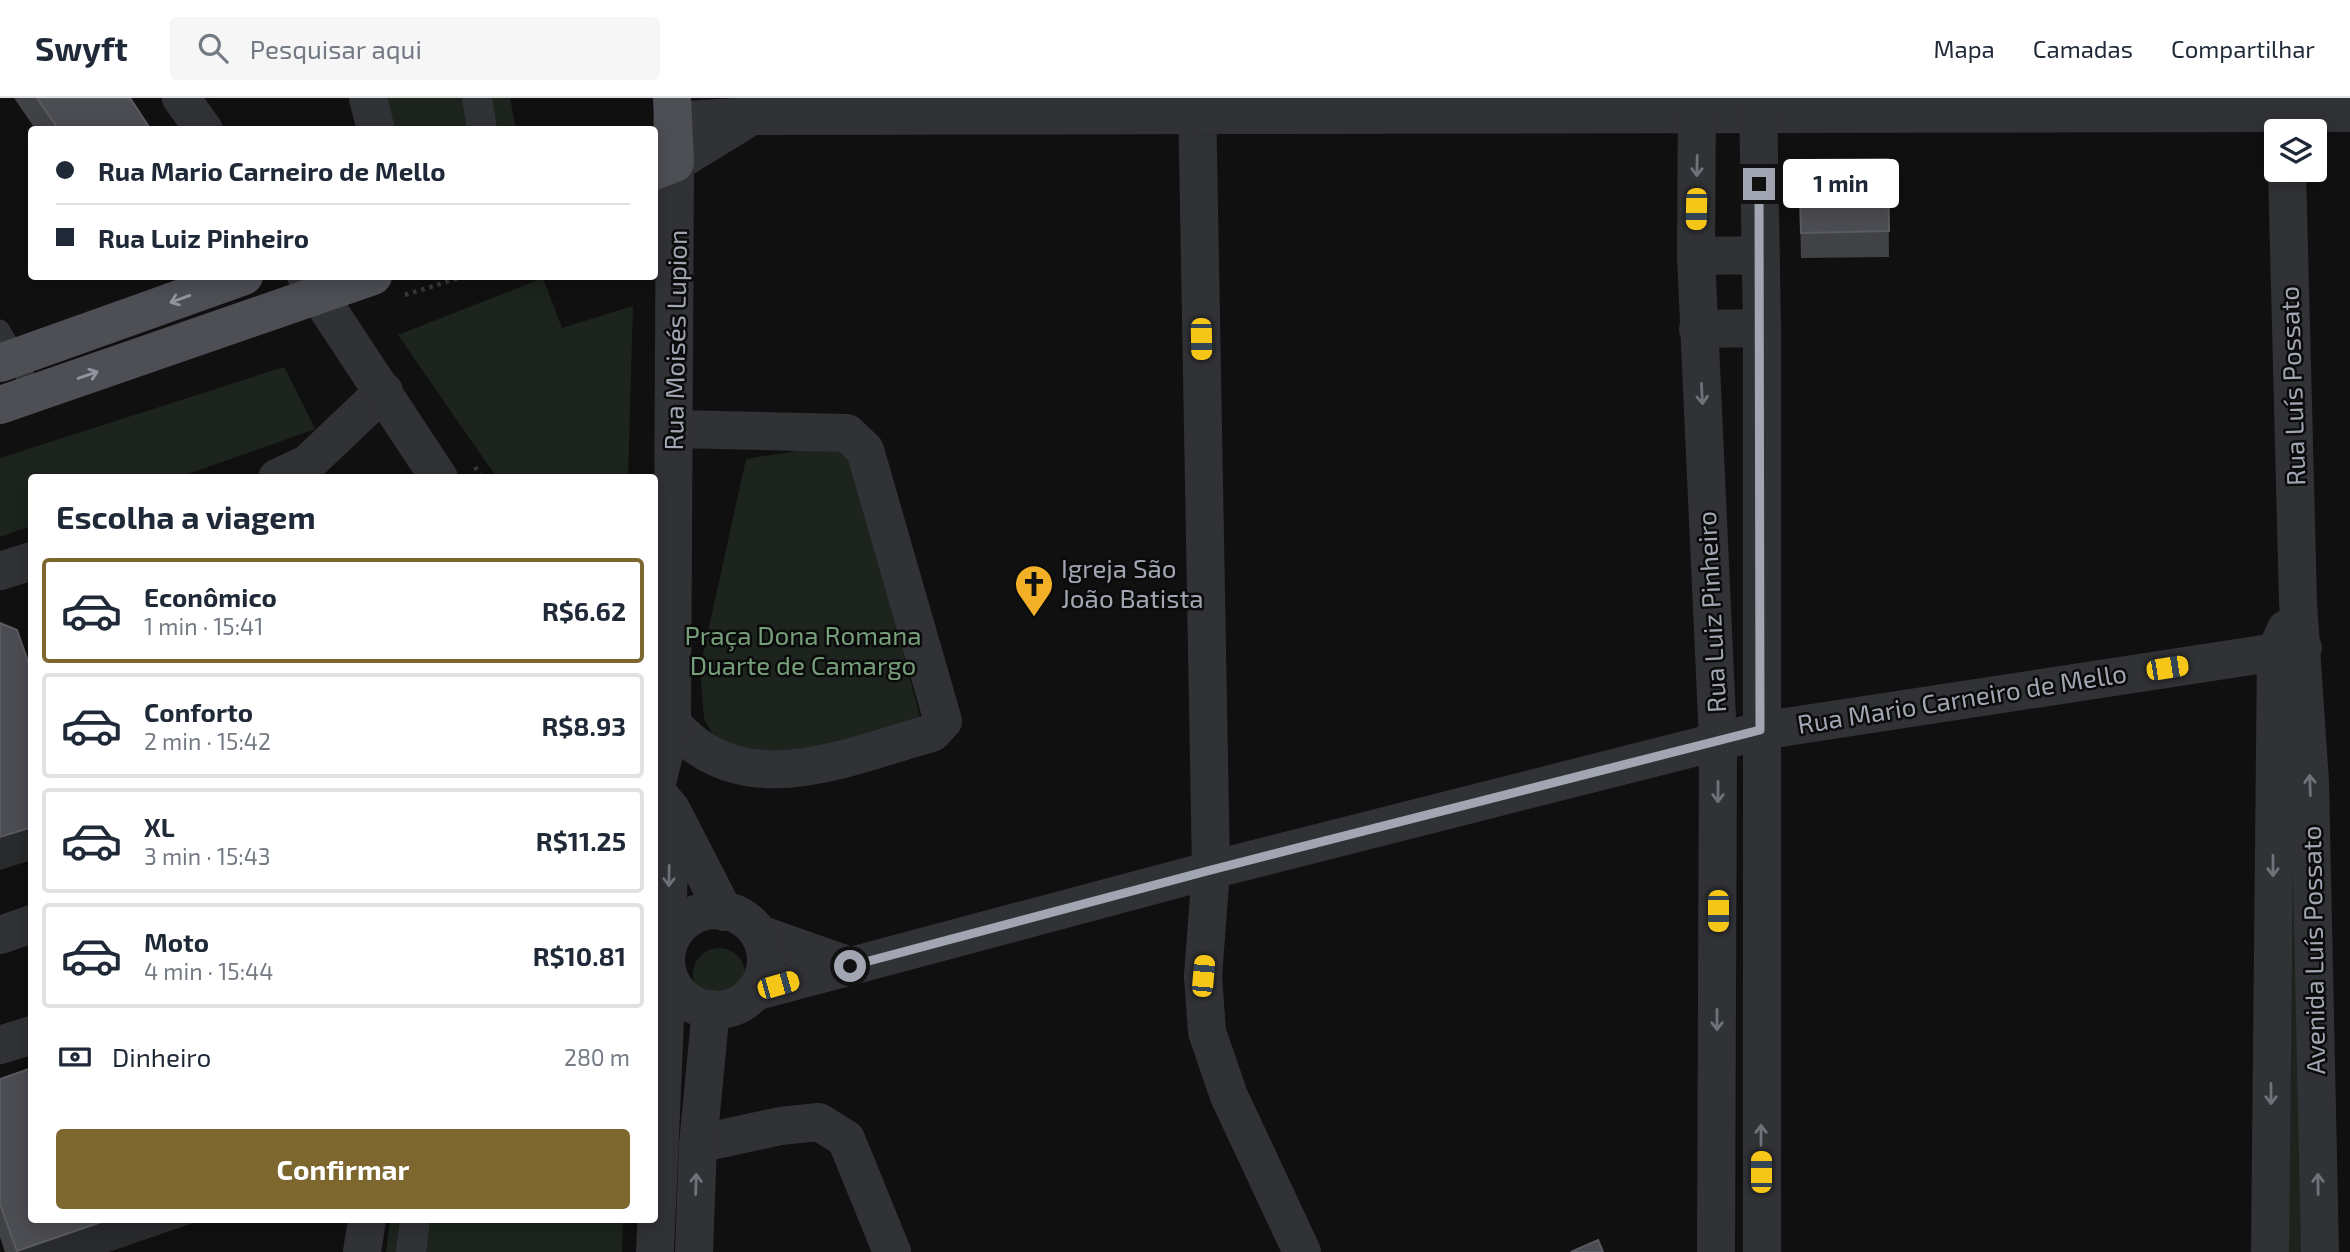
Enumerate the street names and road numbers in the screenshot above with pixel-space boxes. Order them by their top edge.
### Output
street label: Rua Moisés Lupion [657,229,692,451]
street label: Rua Luís Possato [2273,286,2310,487]
street label: Rua Luiz Pinheiro [1690,510,1731,714]
street label: Rua Mario Carneiro de Mello [1795,656,2129,739]
street label: Avenida Luís Possato [2295,825,2330,1075]

